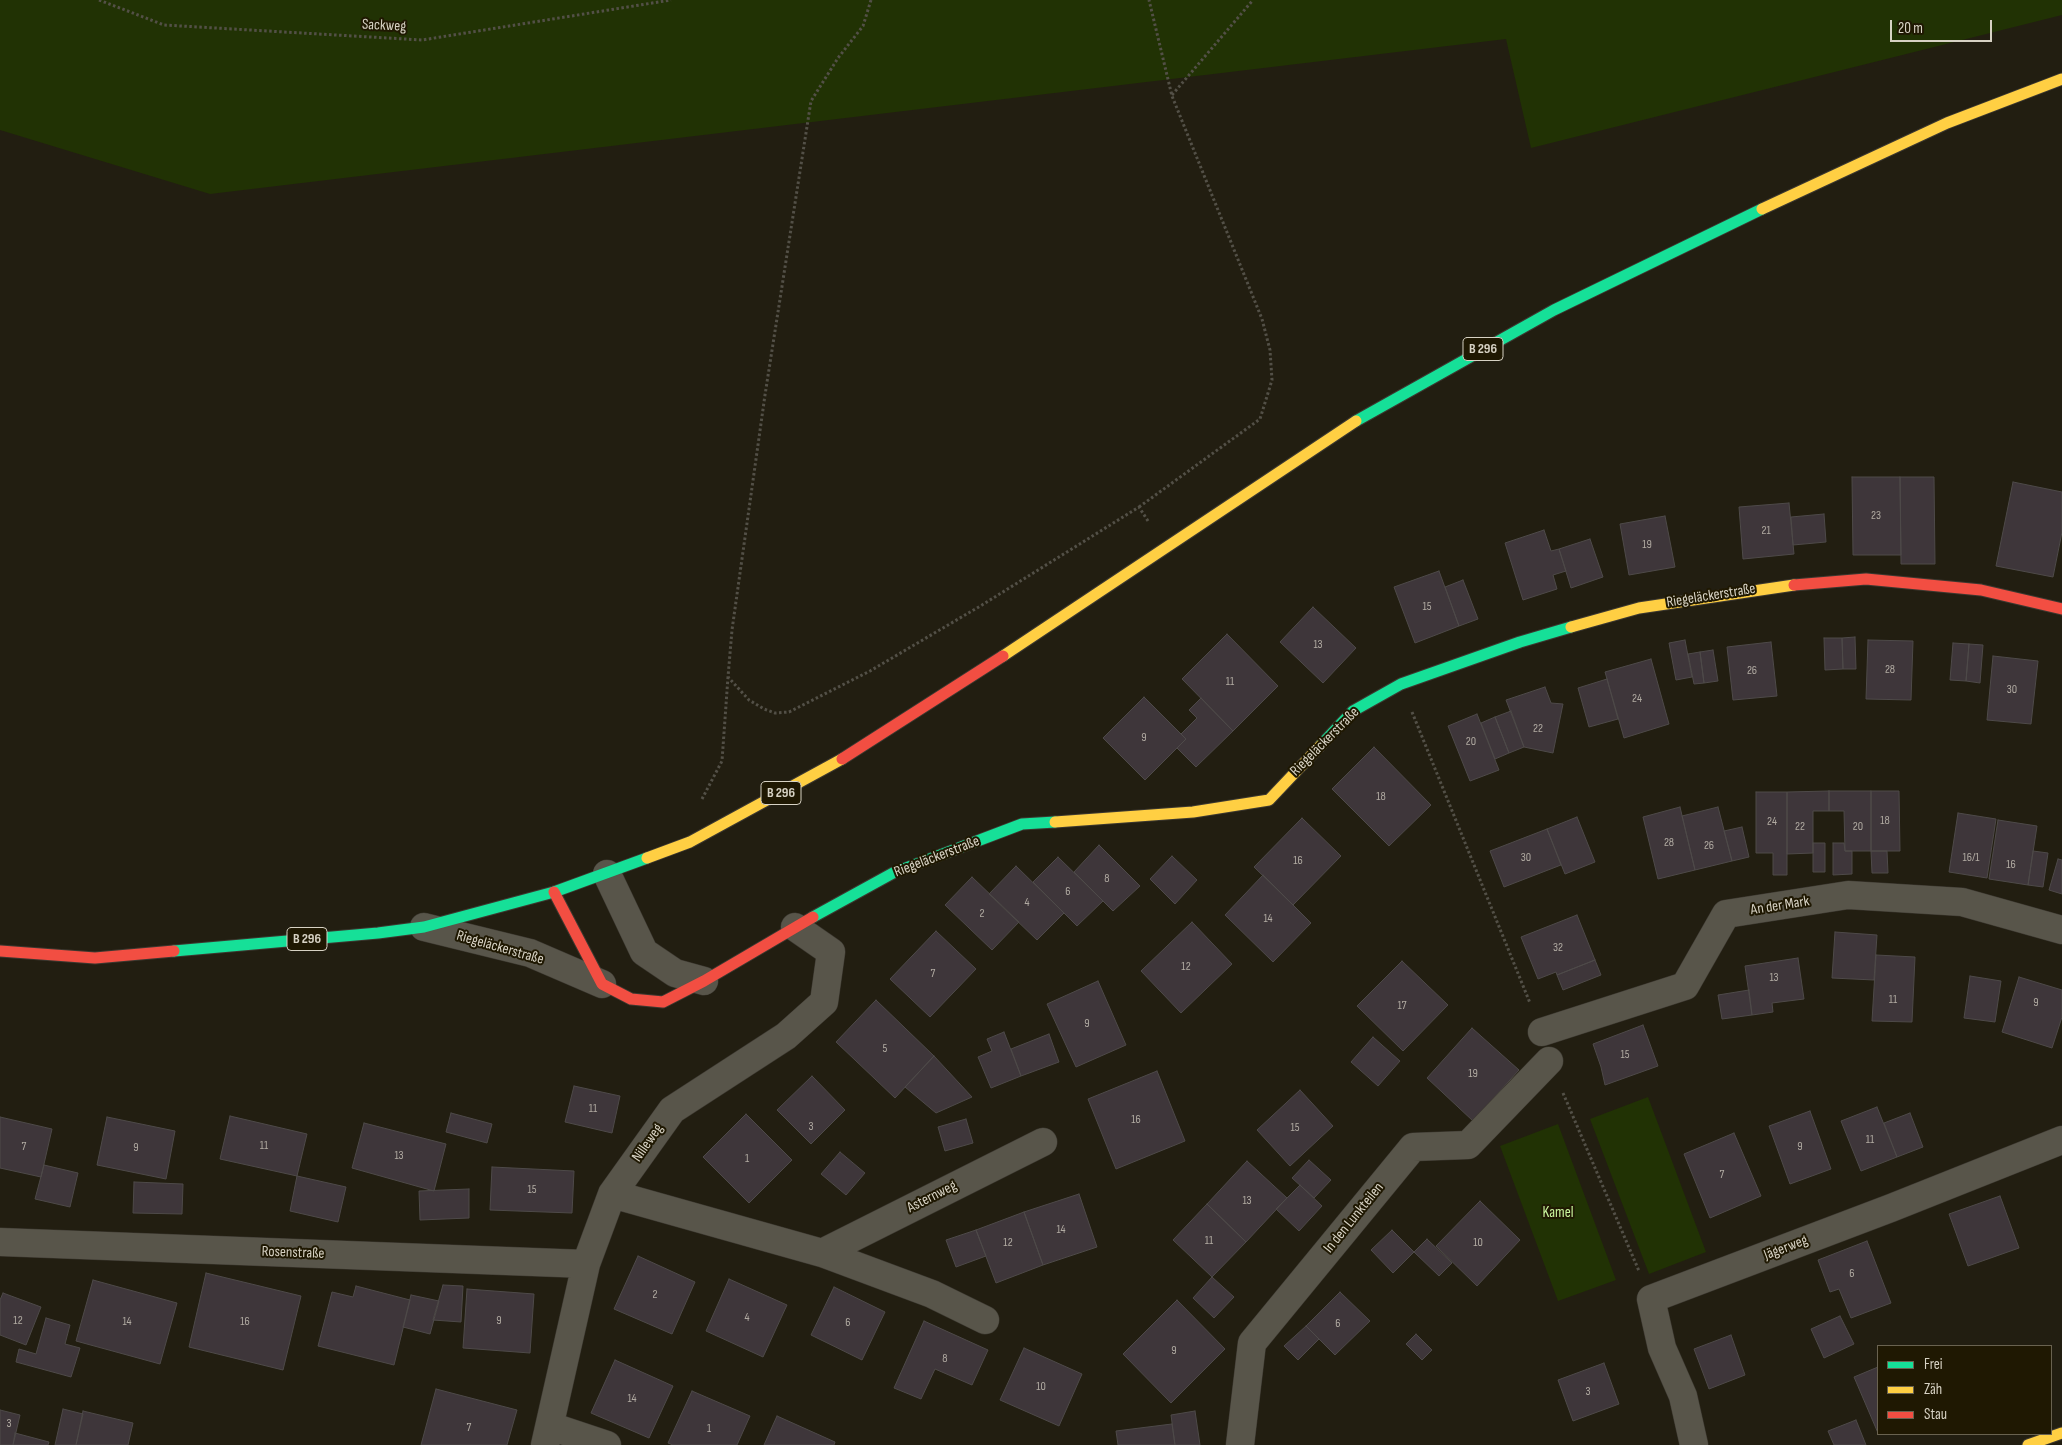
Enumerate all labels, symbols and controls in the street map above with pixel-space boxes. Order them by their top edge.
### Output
scale bar [1892,10,1994,42]
street label: Sackweg [361,16,407,36]
text: 20 m [1898,19,1923,38]
road number: B 296 [1463,338,1503,360]
house number: 23 [1871,509,1881,523]
house number: 21 [1761,524,1771,538]
house number: 19 [1642,538,1652,552]
street label: Riegeläckerstraße [1665,580,1757,612]
house number: 15 [1422,600,1432,614]
house number: 13 [1313,638,1323,652]
house number: 28 [1885,663,1895,677]
house number: 26 [1747,664,1757,678]
house number: 11 [1226,675,1234,689]
house number: 30 [2007,683,2017,697]
house number: 24 [1632,692,1642,706]
street label: Riegeläckerstraße [1287,704,1363,780]
house number: 22 [1533,722,1543,736]
house number: 9 [1141,731,1147,745]
house number: 20 [1466,735,1476,749]
road number: B 296 [761,781,801,804]
house number: 18 [1376,790,1386,804]
house number: 18 [1880,814,1890,828]
house number: 24 [1767,815,1777,829]
house number: 22 [1795,820,1805,834]
house number: 20 [1853,820,1863,834]
street label: Riegeläckerstraße [892,832,982,882]
house number: 28 [1664,836,1674,850]
house number: 26 [1704,839,1714,853]
house number: 30 [1521,851,1531,865]
house number: 16/1 [1962,851,1980,865]
house number: 16 [1293,854,1303,868]
house number: 16 [2006,858,2016,872]
house number: 8 [1104,872,1110,886]
house number: 6 [1065,885,1071,899]
street label: An der Mark [1749,892,1811,920]
house number: 4 [1024,896,1030,910]
house number: 2 [980,907,984,921]
house number: 14 [1263,912,1273,926]
street label: Riegeläckerstraße [454,927,546,969]
road number: B 296 [287,928,327,951]
house number: 32 [1553,941,1563,955]
house number: 12 [1181,960,1191,974]
house number: 7 [931,967,935,981]
house number: 13 [1769,971,1779,985]
house number: 11 [1889,993,1897,1007]
house number: 9 [2033,996,2039,1010]
house number: 17 [1398,999,1406,1013]
house number: 9 [1084,1017,1090,1031]
house number: 5 [883,1042,887,1056]
house number: 15 [1620,1048,1630,1062]
house number: 19 [1468,1067,1478,1081]
house number: 11 [589,1102,597,1116]
house number: 16 [1131,1113,1141,1127]
street label: Nilleweg [628,1120,668,1166]
house number: 3 [808,1120,814,1134]
house number: 15 [1290,1121,1300,1135]
house number: 11 [1866,1133,1874,1147]
house number: 11 [260,1139,268,1153]
house number: 7 [22,1140,26,1154]
house number: 9 [1797,1140,1803,1154]
house number: 9 [133,1141,139,1155]
house number: 13 [394,1149,404,1163]
house number: 1 [745,1152,749,1166]
house number: 7 [1720,1168,1724,1182]
street label: Asternweg [904,1177,960,1217]
street label: In den Lunkteilen [1320,1179,1388,1257]
house number: 15 [527,1183,537,1197]
house number: 13 [1242,1194,1252,1208]
park label: Kamel [1543,1204,1573,1222]
house number: 14 [1056,1223,1066,1237]
street label: Jägerweg [1761,1231,1811,1265]
house number: 11 [1205,1234,1213,1248]
house number: 12 [1003,1236,1013,1250]
house number: 10 [1473,1236,1483,1250]
street label: Rosenstraße [261,1243,325,1263]
house number: 6 [1849,1267,1855,1281]
house number: 2 [653,1288,657,1302]
house number: 4 [744,1311,750,1325]
house number: 12 [13,1314,23,1328]
house number: 9 [496,1314,502,1328]
house number: 14 [122,1315,132,1329]
house number: 16 [240,1315,250,1329]
house number: 6 [845,1316,851,1330]
house number: 6 [1335,1317,1341,1331]
house number: 9 [1171,1344,1177,1358]
legend [1877,1345,2052,1435]
house number: 8 [942,1352,948,1366]
text: Frei [1924,1355,1943,1374]
house number: 10 [1036,1380,1046,1394]
text: Zäh [1924,1380,1942,1399]
house number: 3 [1585,1385,1591,1399]
house number: 14 [627,1392,637,1406]
text: Stau [1924,1405,1947,1424]
house number: 3 [6,1417,12,1431]
house number: 7 [467,1421,471,1435]
house number: 1 [707,1422,711,1436]

